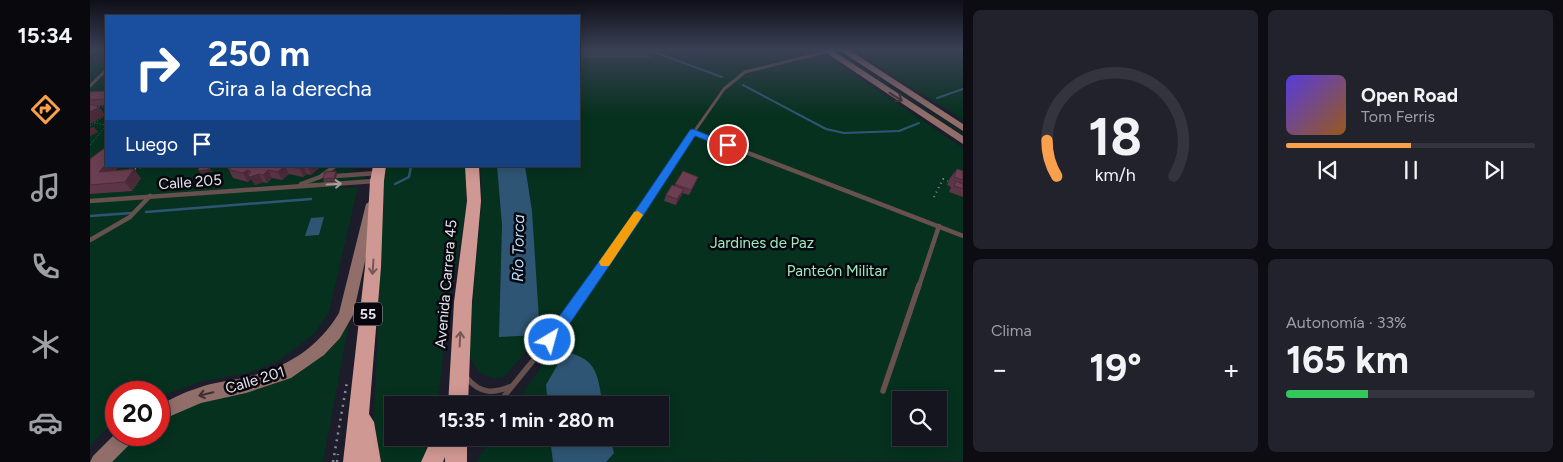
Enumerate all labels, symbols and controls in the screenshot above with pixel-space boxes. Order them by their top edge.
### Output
text: 15:34 [18,22,72,49]
text: 250 m [208,33,310,75]
icon: right [125,35,190,100]
text: Gira a la derecha [208,75,372,102]
text: Open Road [1361,84,1458,107]
icon: directions [28,92,63,127]
one-way arrow [889,92,903,102]
text: 18 [1089,106,1142,168]
text: Tom Ferris [1361,107,1435,126]
pin [707,124,749,166]
icon: arrive [188,130,216,158]
icon: arrive [714,131,742,159]
text: Luego [125,133,178,156]
icon: previous [1314,156,1342,184]
icon: pause [1397,156,1425,184]
icon: next [1480,156,1508,184]
text: km/h [1095,164,1136,185]
icon: music [28,170,63,205]
street label: Calle 205 [158,171,222,193]
one-way arrow [326,179,342,188]
water label: Río Torca [508,214,528,282]
street label: Avenida Carrera 45 [431,219,461,349]
park label: Jardines de Paz [710,234,814,252]
icon: phone [28,249,63,284]
one-way arrow [368,259,377,275]
park label: Panteón Militar [787,262,887,280]
road number: 55 [354,302,382,326]
position arrow [523,313,575,365]
text: Autonomía · 33% [1286,313,1407,332]
text: Clima [991,321,1032,340]
icon: climate [28,327,63,362]
one-way arrow [456,331,465,347]
text: 165 km [1286,337,1409,383]
text: 19° [1089,345,1142,391]
text: − [991,352,1008,386]
text: + [1223,352,1240,386]
street label: Calle 201 [223,362,287,398]
speed limit sign: 20 [105,381,170,446]
one-way arrow [198,390,214,399]
map controls [892,391,947,446]
button: search [892,391,947,446]
icon: car [28,405,63,440]
text: 15:35 · 1 min · 280 m [439,409,614,432]

